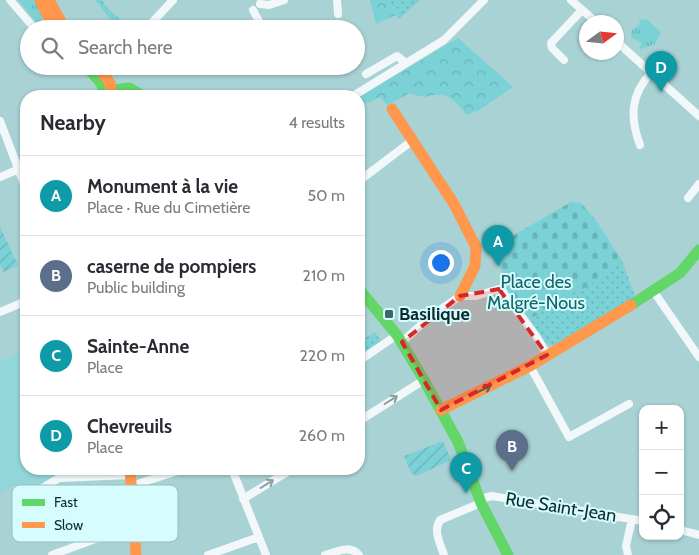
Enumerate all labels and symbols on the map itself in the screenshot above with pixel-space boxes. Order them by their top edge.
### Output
north arrow [579,15,624,60]
pin: D [645,51,677,92]
pin: A [482,225,514,266]
your location [428,250,454,276]
park label: Place des Malgré-Nous [487,271,585,314]
place label: Basilique [399,303,470,325]
marker: Basilique [383,308,395,320]
one-way arrow [476,384,491,393]
one-way arrow [384,395,398,405]
pin: B [496,430,528,471]
pin: C [450,452,482,493]
one-way arrow [260,479,274,489]
legend [12,485,178,542]
street label: Rue Saint-Jean [504,487,618,527]
text: Fast [54,493,78,511]
text: Slow [54,516,83,534]

